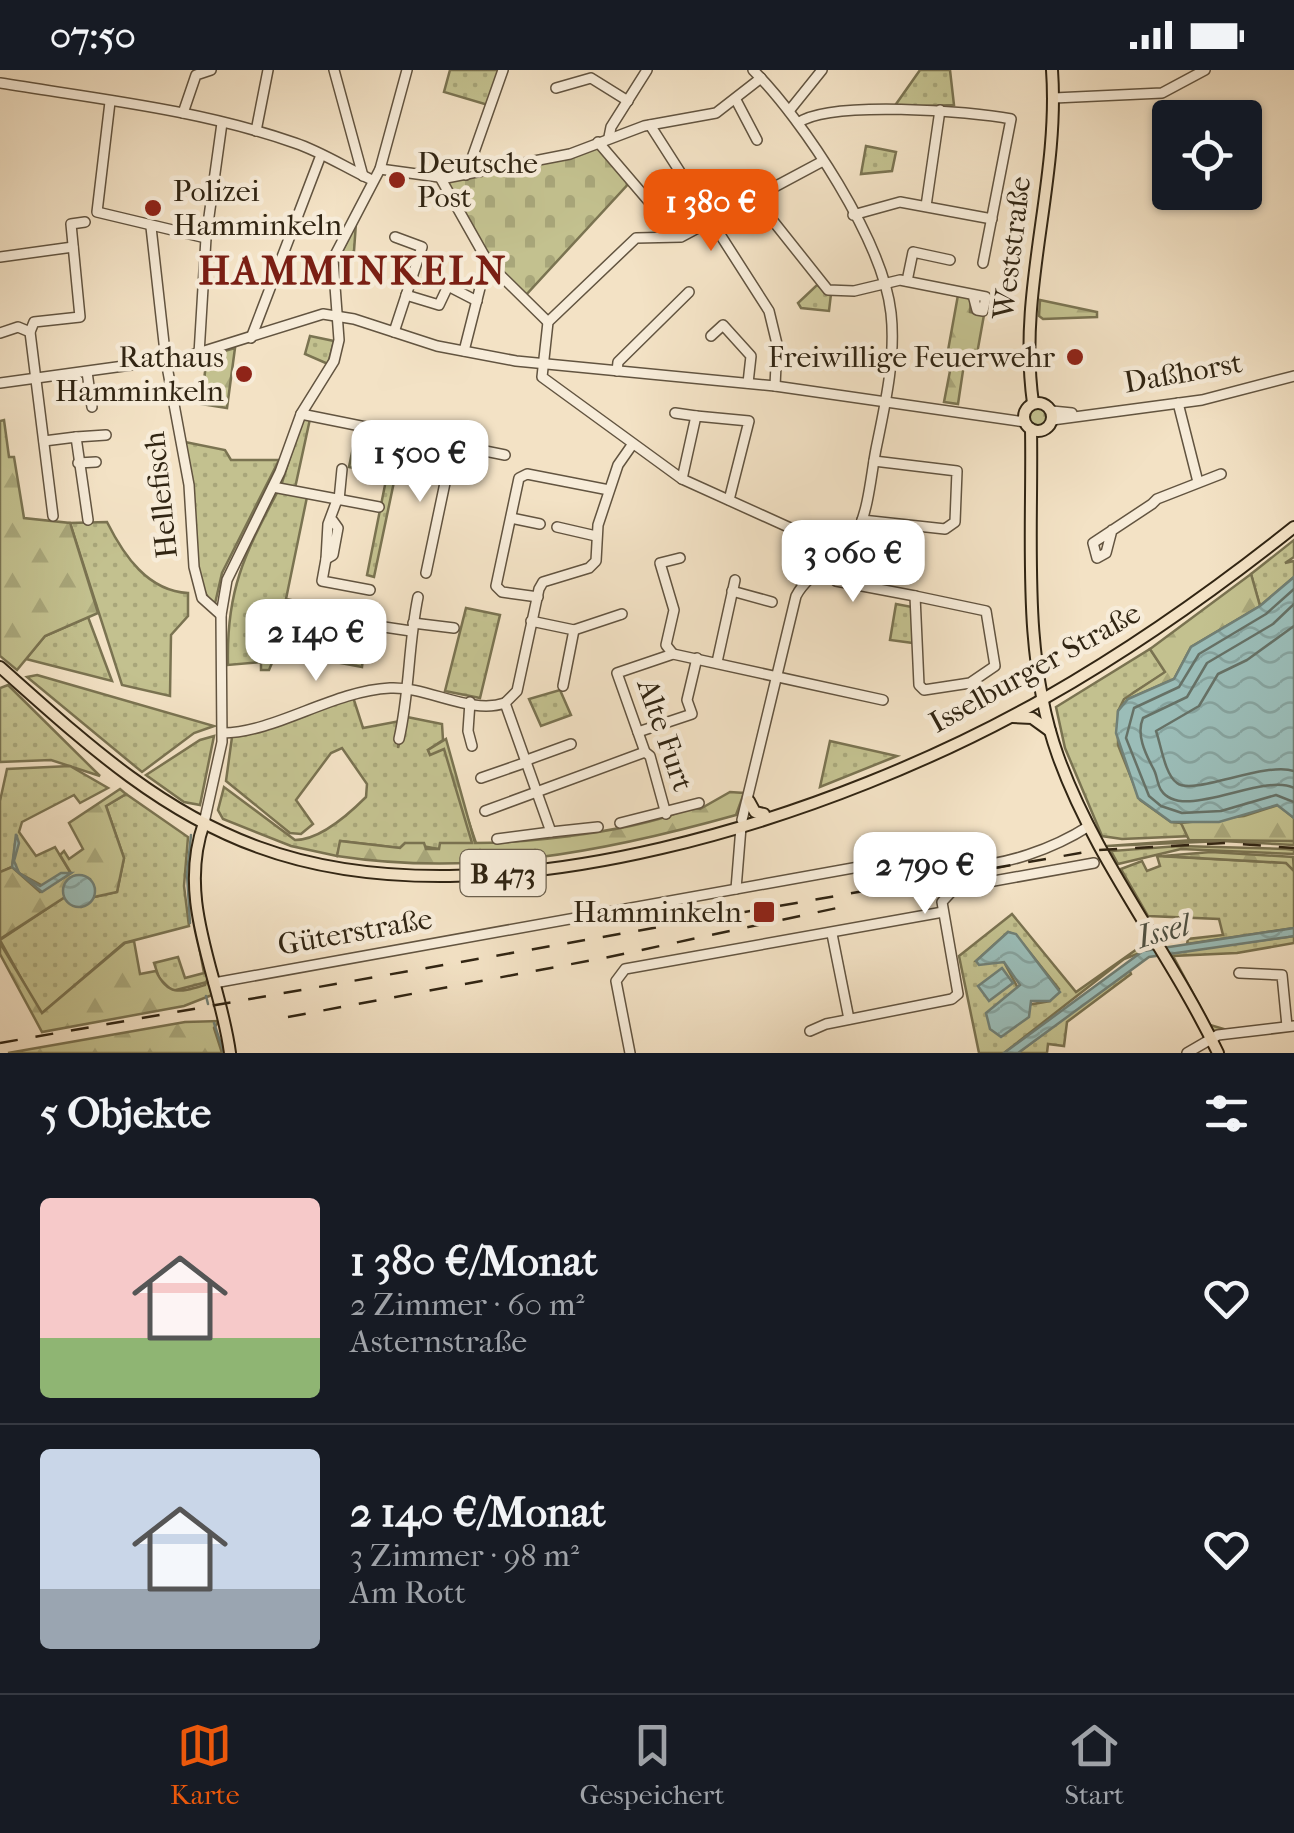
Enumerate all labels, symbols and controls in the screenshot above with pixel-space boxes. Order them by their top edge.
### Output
text: 07:50 [50,13,136,58]
map controls [1152,100,1262,210]
button: locate [1152,100,1262,210]
place label: Deutsche Post [417,146,538,215]
marker: Deutsche Post [386,169,408,191]
pin: 1 380 € [619,169,803,254]
place label: Polizei Hamminkeln [173,174,343,243]
street label: Weststraße [986,174,1038,322]
text: 1 380 € [665,183,757,220]
marker: Polizei Hamminkeln [142,197,164,219]
district label: HAMMINKELN [198,248,508,294]
place label: Rathaus Hamminkeln [55,340,225,409]
place label: Freiwillige Feuerwehr [768,340,1055,375]
street label: Daßhorst [1121,345,1245,401]
marker: Freiwillige Feuerwehr [1064,346,1086,368]
marker: Rathaus Hamminkeln [233,363,255,385]
pin: 1 500 € [328,420,512,505]
street label: Hellefisch [137,430,185,560]
text: 1 500 € [373,434,467,471]
pin: 3 060 € [761,520,945,605]
text: 3 060 € [804,534,902,571]
street label: Isselburger Straße [923,595,1147,741]
pin: 2 140 € [224,599,408,684]
text: 2 140 € [267,613,365,650]
street label: Alte Furt [629,673,701,796]
pin: 2 790 € [833,832,1017,917]
text: 2 790 € [875,846,975,883]
road number: B 473 [460,850,546,896]
place label: Hamminkeln [573,895,743,930]
marker: Hamminkeln [751,899,777,925]
street label: Güterstraße [275,901,435,963]
water label: Issel [1132,905,1196,956]
icon: filters [1199,1086,1254,1141]
text: 5 Objekte [40,1089,211,1138]
text: 1 380 €/Monat [350,1237,597,1286]
icon: home [120,1238,240,1358]
icon: heart [1199,1271,1254,1326]
text: 2 Zimmer · 60 m² [350,1286,585,1323]
text: Asternstraße [350,1323,527,1360]
text: 2 140 €/Monat [350,1488,605,1537]
icon: home [120,1489,240,1609]
icon: heart [1199,1522,1254,1577]
text: 3 Zimmer · 98 m² [350,1537,579,1574]
text: Am Rott [350,1574,466,1611]
tab: Karte [170,1718,240,1811]
tab: Gespeichert [580,1718,724,1811]
tab: Start [1065,1718,1124,1811]

